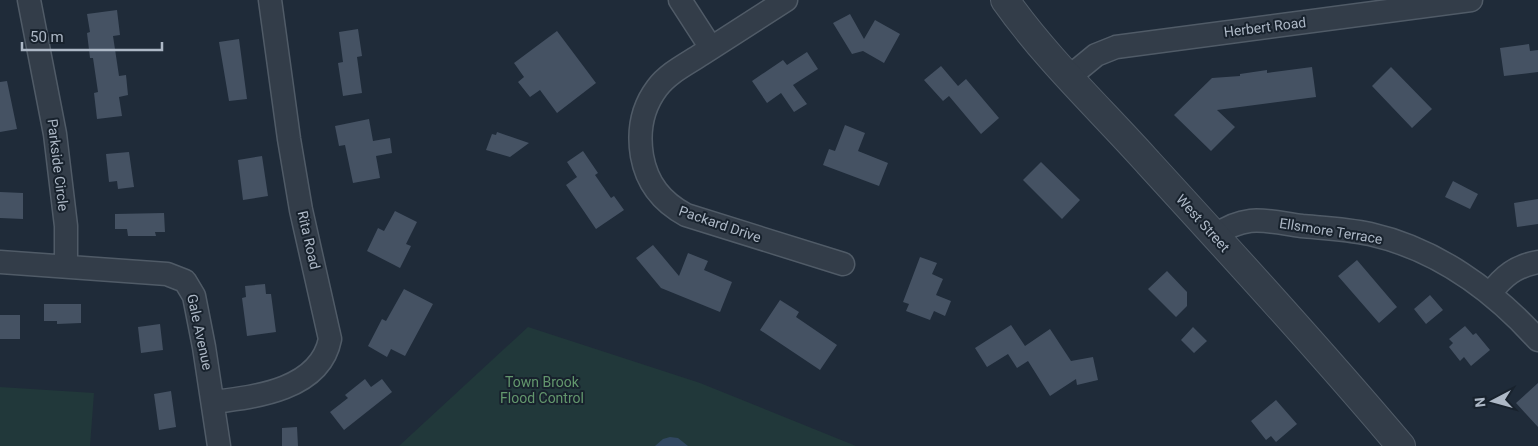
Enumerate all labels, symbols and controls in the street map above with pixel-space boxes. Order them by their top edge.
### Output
street label: Herbert Road [1223,14,1307,40]
scale bar [22,20,162,52]
text: 50 m [30,28,64,46]
street label: Parkside Circle [44,118,72,212]
street label: West Street [1173,191,1233,255]
street label: Packard Drive [677,202,763,246]
street label: Rita Road [294,209,324,271]
street label: Ellsmore Terrace [1278,215,1384,247]
street label: Gale Avenue [184,293,216,371]
park label: Town Brook Flood Control [500,374,584,406]
north arrow [1468,376,1518,426]
text: N [1472,397,1489,408]

